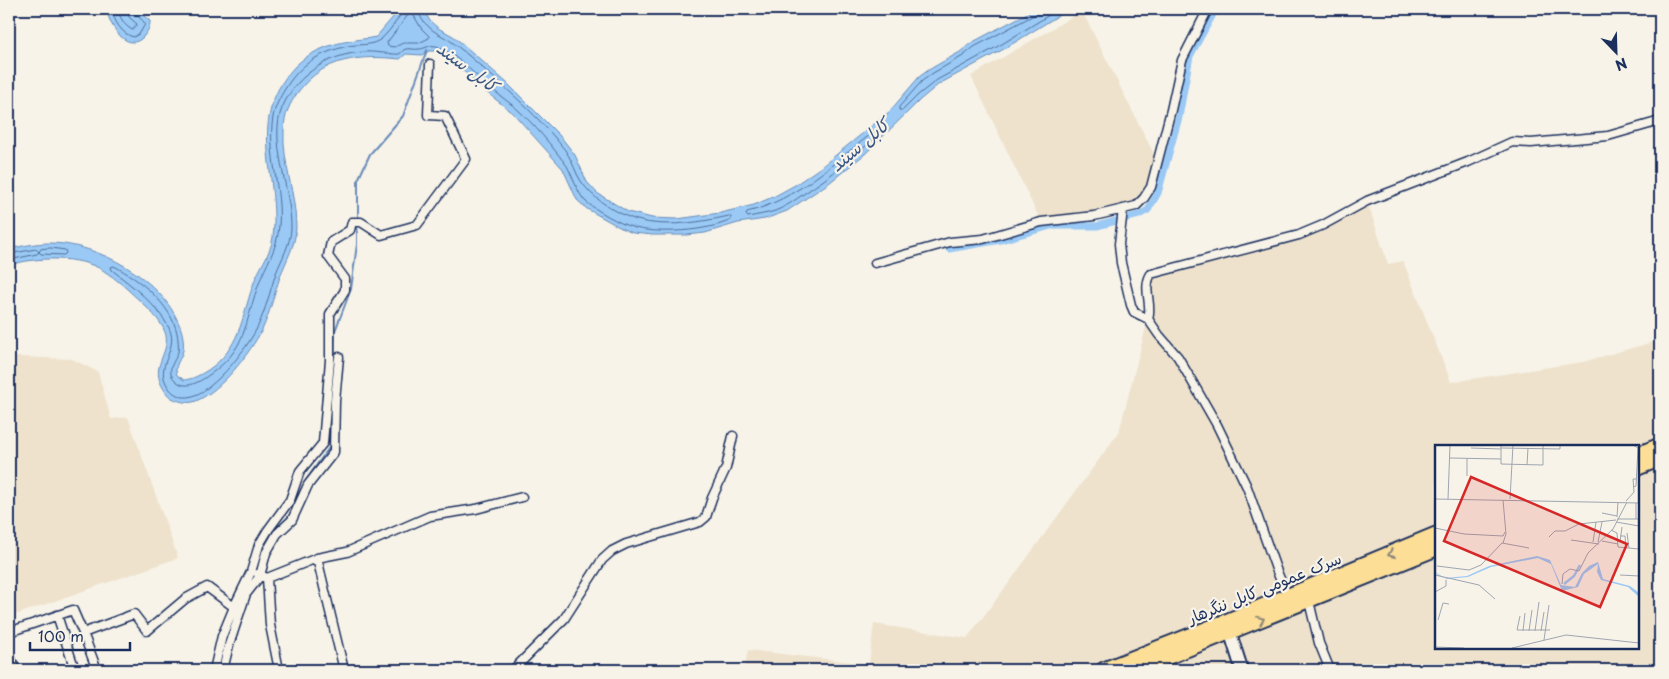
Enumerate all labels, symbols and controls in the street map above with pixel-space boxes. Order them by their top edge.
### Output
north arrow [1592,28,1642,78]
water label: کابل سيند [432,34,507,100]
text: N [1612,53,1630,76]
water label: کابل سيند [823,109,897,177]
inset map [1435,445,1639,649]
street label: سرک عمومی کابل ننگرهار [1182,545,1345,629]
one-way arrow [1387,547,1396,558]
one-way arrow [1256,616,1265,626]
scale bar [30,619,130,651]
text: 100 m [38,624,84,647]

